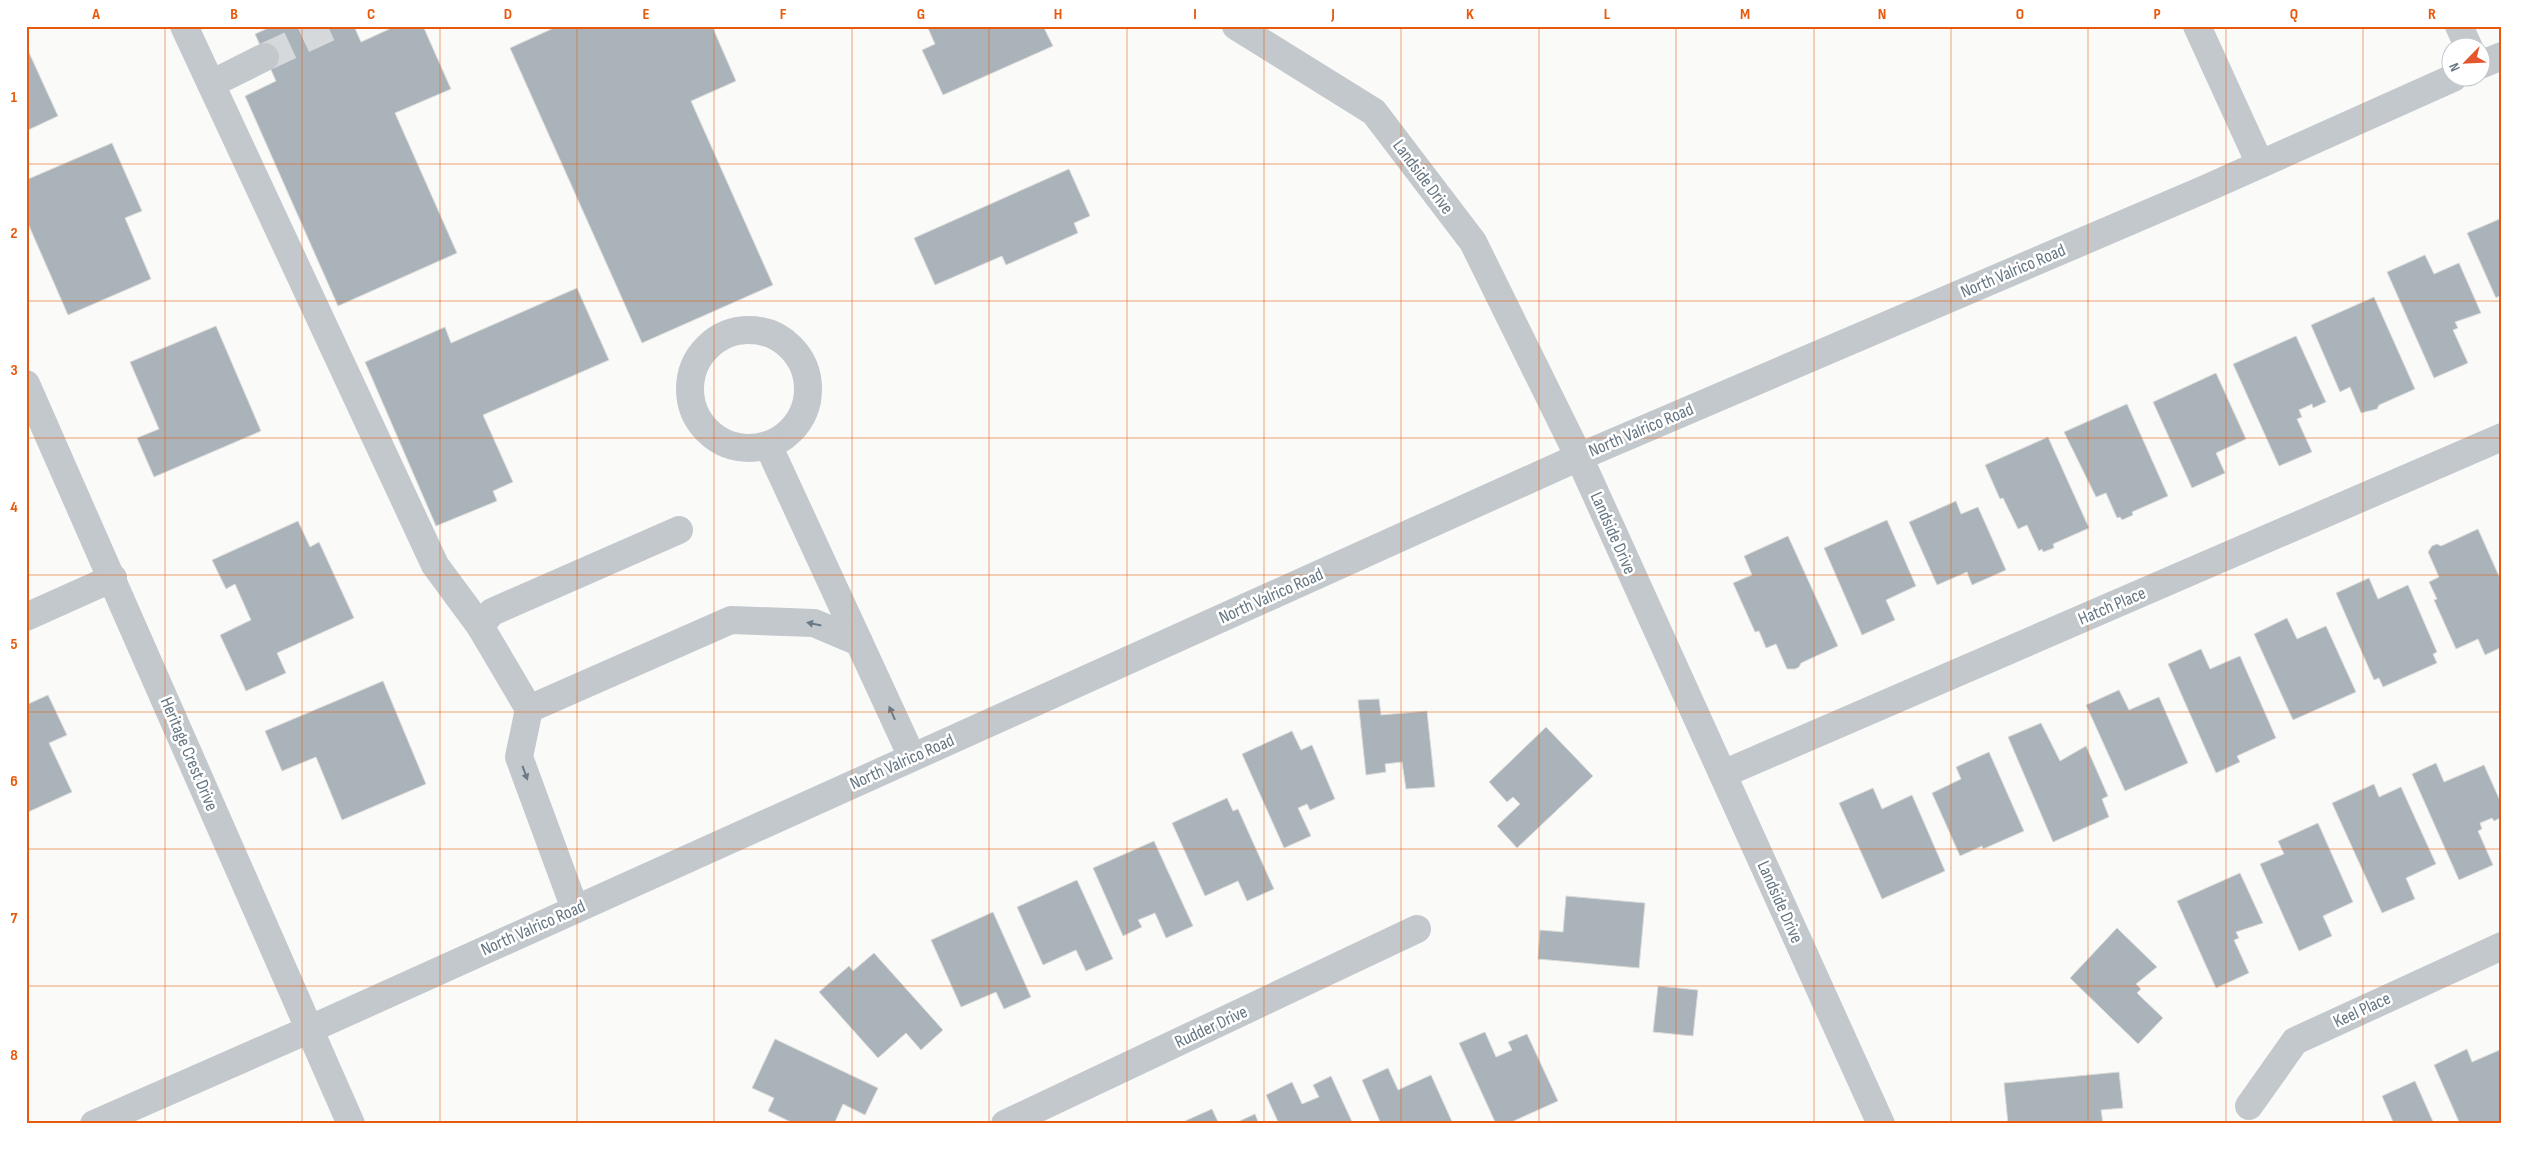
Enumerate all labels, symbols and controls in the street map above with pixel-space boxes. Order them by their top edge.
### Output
text: A [91,5,100,24]
text: B [230,5,238,24]
text: C [367,5,375,24]
text: D [504,5,512,24]
text: E [643,5,650,24]
text: F [780,5,787,24]
text: G [917,5,925,24]
text: H [1054,5,1062,24]
text: I [1193,5,1197,24]
text: J [1330,5,1335,24]
text: K [1466,5,1474,24]
text: L [1604,5,1611,24]
text: M [1740,5,1750,24]
text: N [1878,5,1886,24]
text: O [2016,5,2024,24]
text: P [2153,5,2161,24]
text: Q [2290,5,2298,24]
text: R [2428,5,2436,24]
north arrow [2440,38,2490,88]
text: N [2445,60,2464,74]
text: 1 [11,88,18,107]
street label: Landside Drive [1388,136,1458,218]
text: 2 [10,224,18,243]
street label: North Valrico Road [1957,239,2069,303]
text: 3 [10,361,18,380]
street label: North Valrico Road [1585,398,1697,462]
street label: Landside Drive [1586,489,1640,577]
text: 4 [10,498,18,517]
street label: North Valrico Road [1216,564,1326,628]
street label: Hatch Place [2075,582,2149,630]
one-way arrow [806,620,822,628]
text: 5 [10,635,18,654]
street label: Heritage Crest Drive [156,694,222,814]
one-way arrow [888,706,896,720]
street label: North Valrico Road [847,730,957,794]
one-way arrow [521,766,529,781]
text: 6 [10,772,18,791]
street label: Landside Drive [1753,858,1807,946]
street label: North Valrico Road [478,896,588,960]
text: 7 [11,909,18,928]
street label: Keel Place [2330,988,2394,1032]
street label: Rudder Drive [1171,1001,1251,1053]
text: 8 [10,1046,18,1065]

